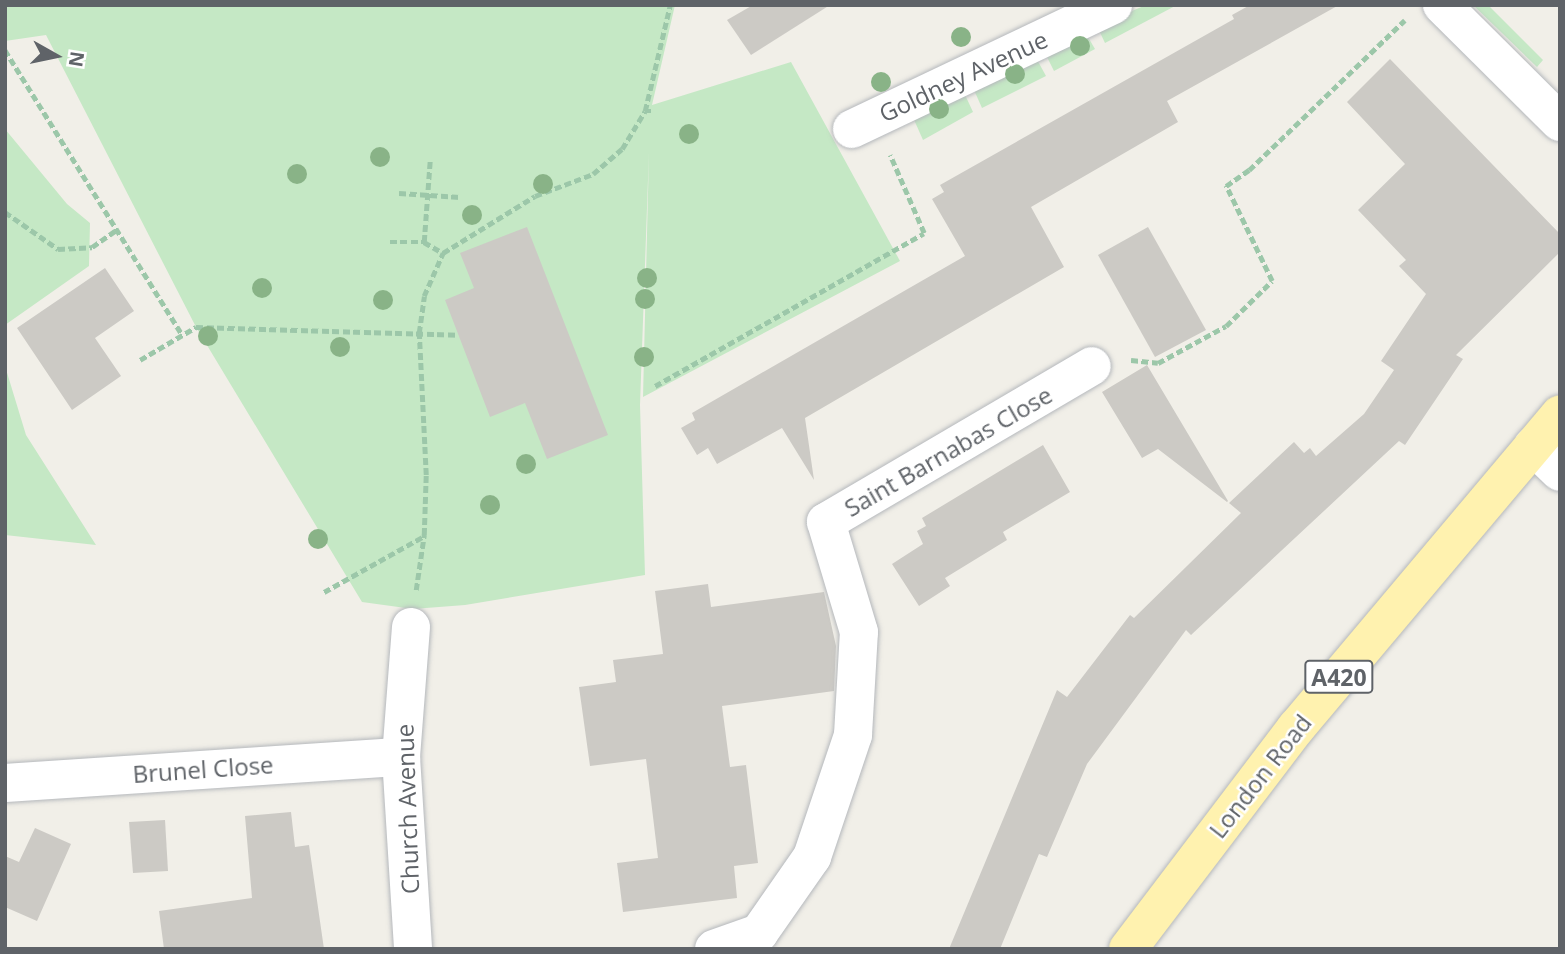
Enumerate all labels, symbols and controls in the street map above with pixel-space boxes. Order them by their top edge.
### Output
north arrow [21,21,91,91]
street label: Goldney Avenue [874,24,1052,128]
text: N [63,50,91,69]
street label: Saint Barnabas Close [839,380,1057,522]
road number: A420 [1304,657,1374,696]
street label: London Road [1203,708,1317,844]
street label: Church Avenue [390,723,424,895]
street label: Brunel Close [132,750,274,788]

